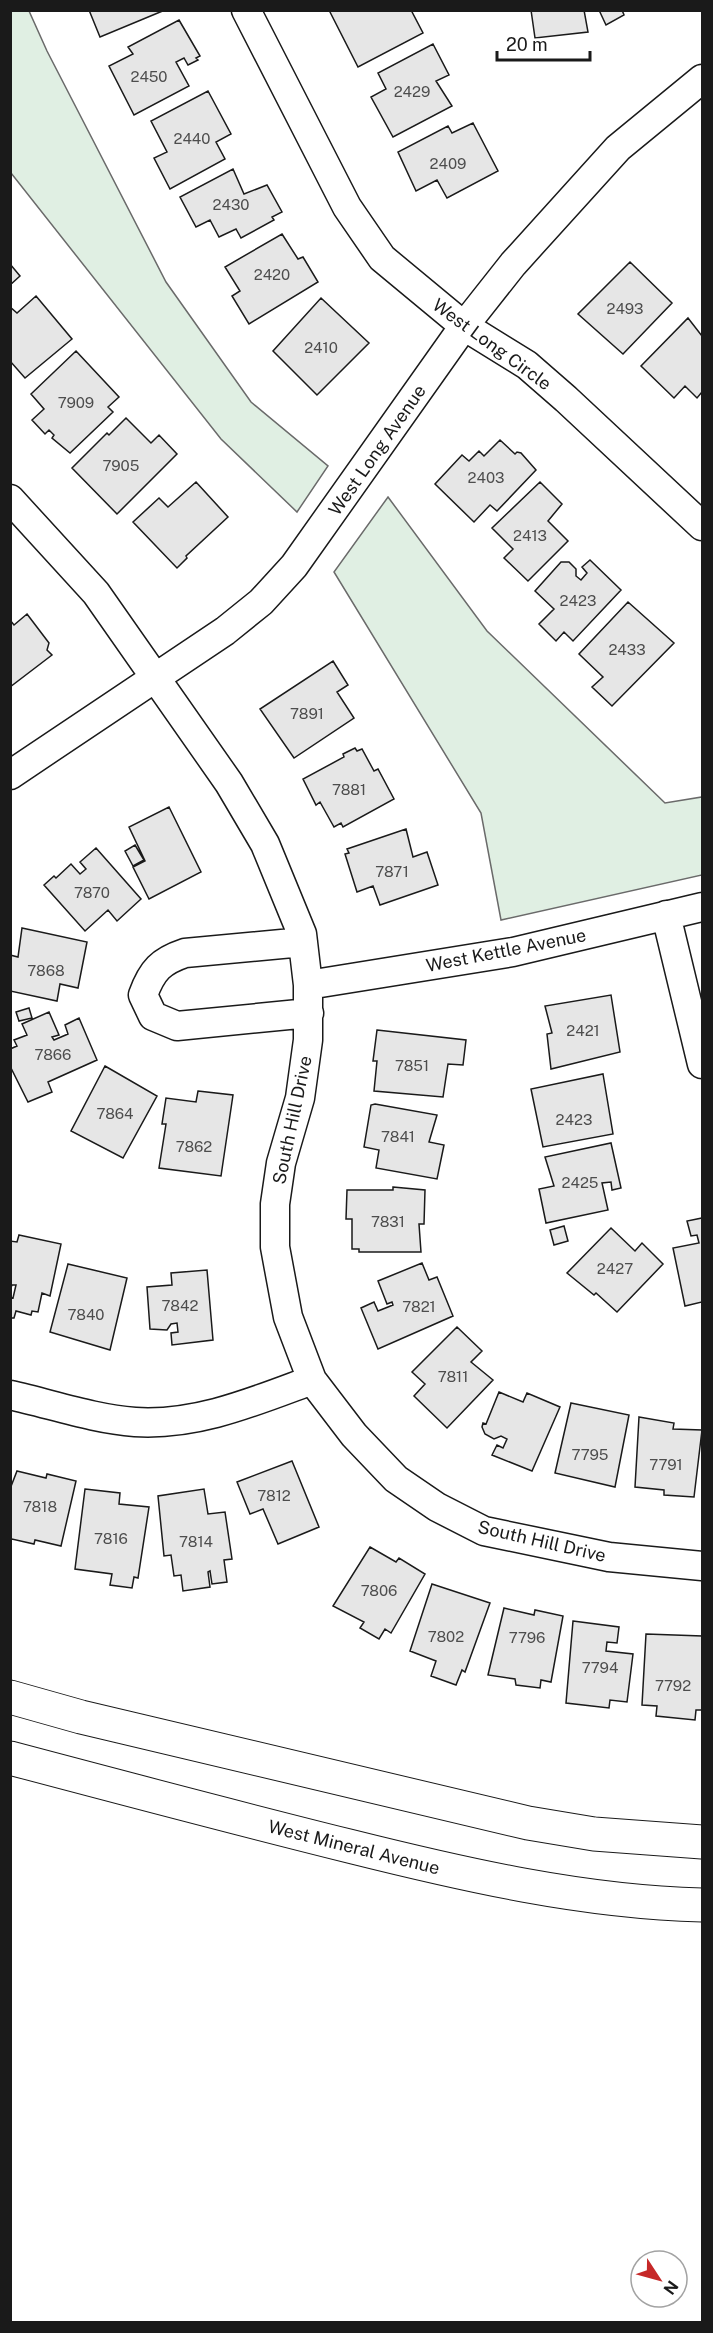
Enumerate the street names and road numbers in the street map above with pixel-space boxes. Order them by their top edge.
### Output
street label: West Long Circle [429,294,555,394]
street label: West Long Avenue [324,381,430,519]
street label: West Kettle Avenue [424,924,588,976]
street label: South Hill Drive [268,1054,316,1186]
street label: South Hill Drive [476,1516,608,1566]
street label: West Mineral Avenue [266,1816,442,1878]

